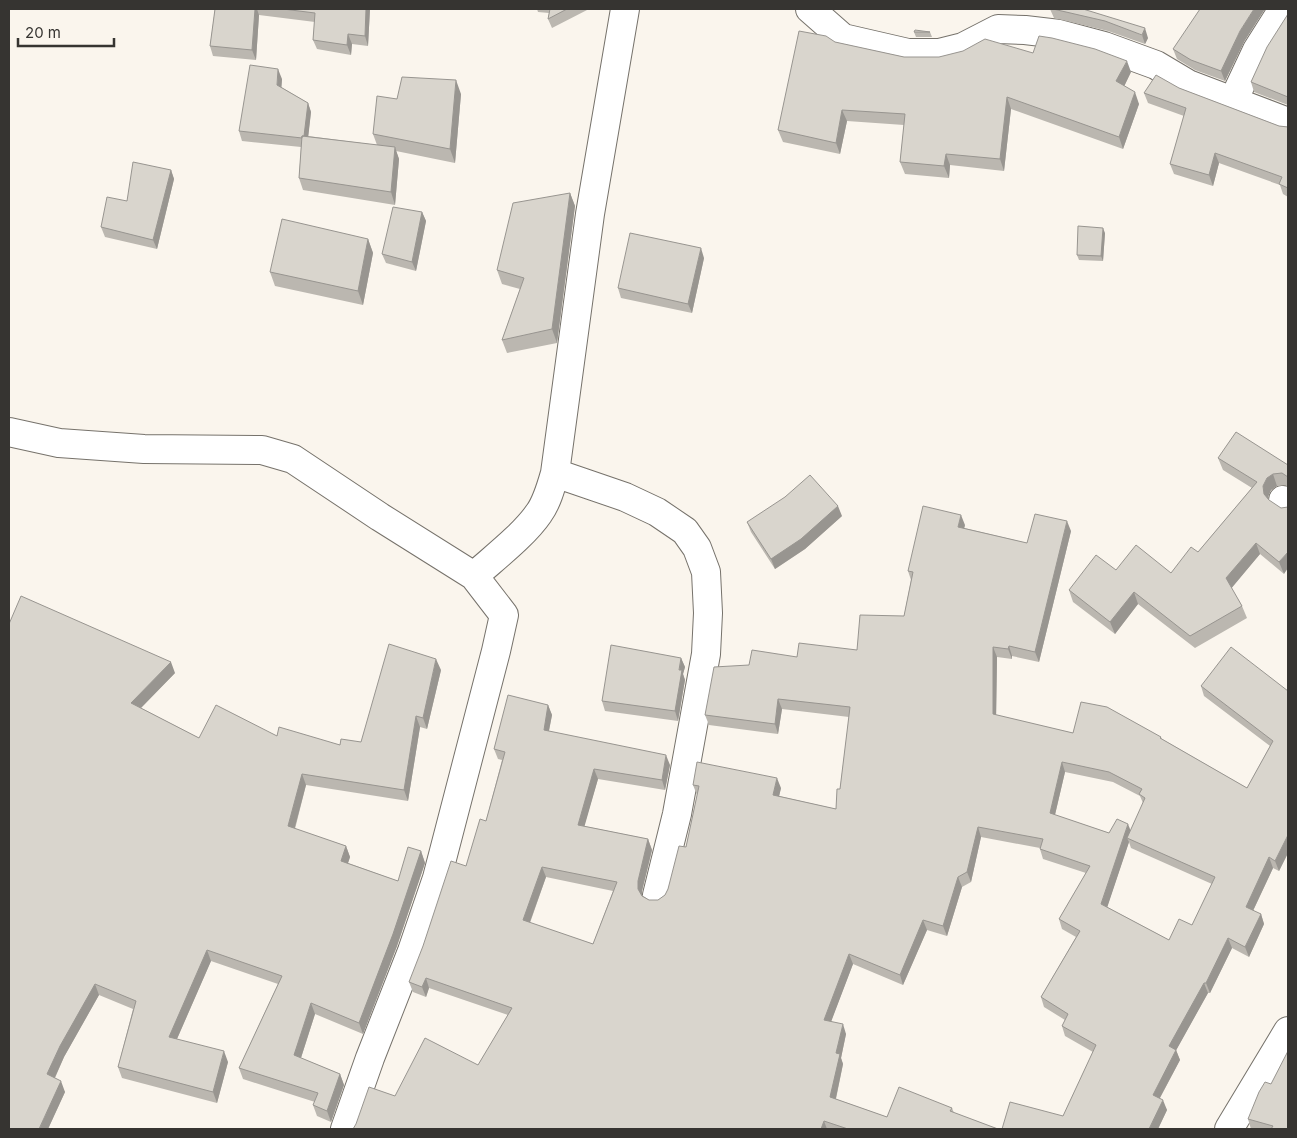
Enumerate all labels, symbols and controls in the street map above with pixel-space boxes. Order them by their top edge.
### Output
scale bar [18,15,114,47]
text: 20 m [25,23,61,42]

